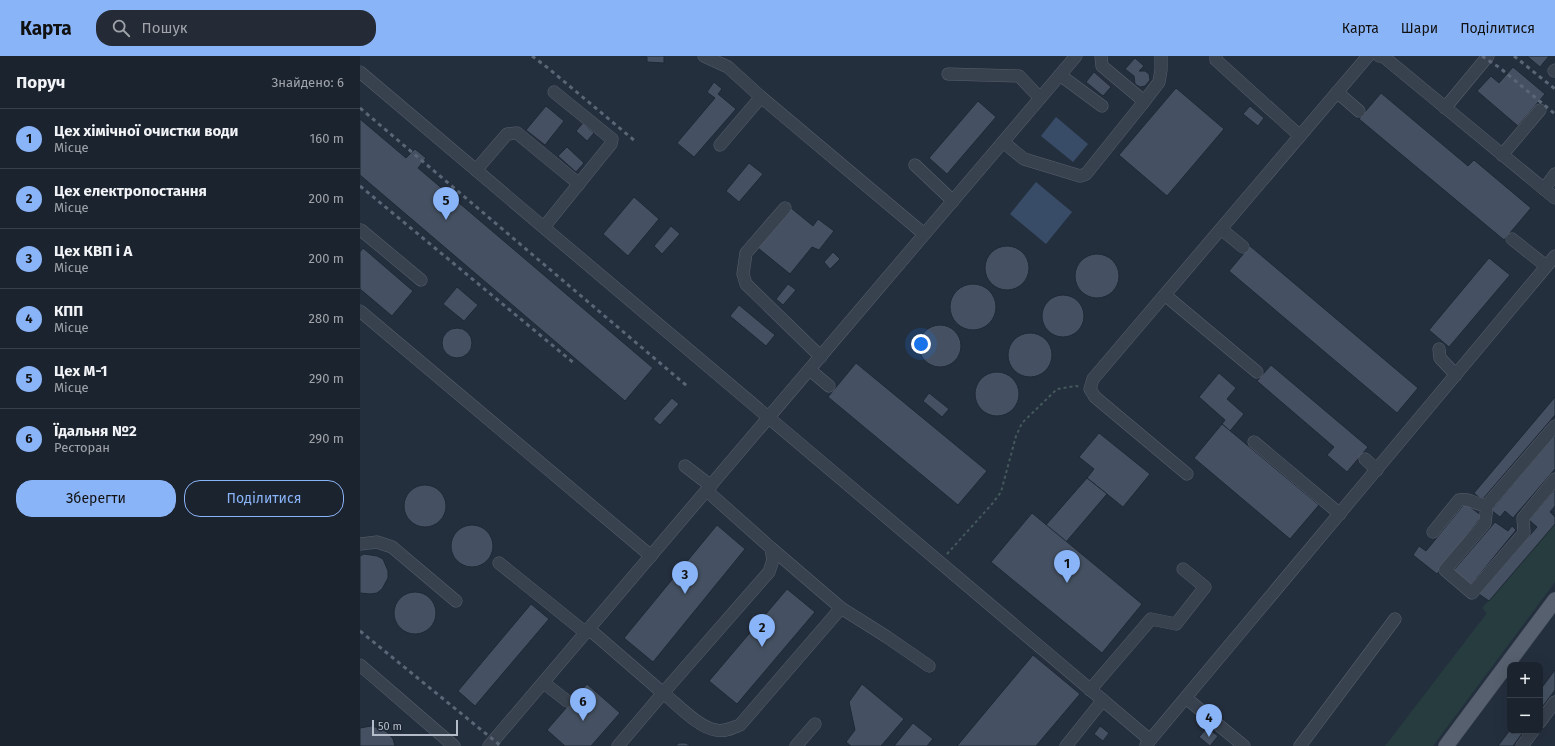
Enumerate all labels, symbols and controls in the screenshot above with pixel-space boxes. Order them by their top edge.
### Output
search box [96,10,376,46]
text: Карта [20,17,72,40]
icon: search [110,17,132,39]
text: Пошук [142,19,188,37]
text: Карта [1342,20,1379,37]
text: Шари [1401,20,1438,37]
text: Поділитися [1460,20,1535,37]
text: Поруч [16,72,65,93]
text: Знайдено: 6 [272,75,344,90]
text: Цех хімічної очистки води [54,122,238,140]
text: 1 [26,131,32,146]
text: 160 m [310,131,344,146]
text: Місце [54,140,89,155]
text: Цех електропостання [54,182,207,200]
pin: 5 [433,187,459,220]
text: 2 [26,191,32,206]
text: 200 m [308,191,344,206]
text: Місце [54,200,89,215]
text: Цех КВП і А [54,242,132,260]
text: 3 [26,251,32,266]
text: 200 m [308,251,344,266]
text: Місце [54,260,89,275]
text: КПП [54,302,83,320]
text: 4 [25,311,33,326]
text: 280 m [309,311,344,326]
text: Місце [54,320,89,335]
your location [911,334,931,354]
text: Цех М-1 [54,362,107,380]
text: 5 [26,371,32,386]
text: 290 m [309,371,344,386]
text: Місце [54,380,89,395]
text: Їдальня №2 [54,422,137,440]
text: 6 [25,431,33,446]
text: 290 m [309,431,344,446]
text: Ресторан [54,440,110,455]
button: Зберегти [16,480,176,517]
button: Поділитися [184,480,344,517]
pin: 1 [1054,550,1080,583]
pin: 3 [672,561,698,594]
pin: 2 [749,614,775,647]
map controls [1507,662,1543,734]
button: + [1507,662,1543,698]
pin: 6 [570,688,596,721]
button: − [1507,698,1543,734]
pin: 4 [1196,704,1222,737]
scale bar [372,718,458,737]
text: 50 m [378,720,402,733]

